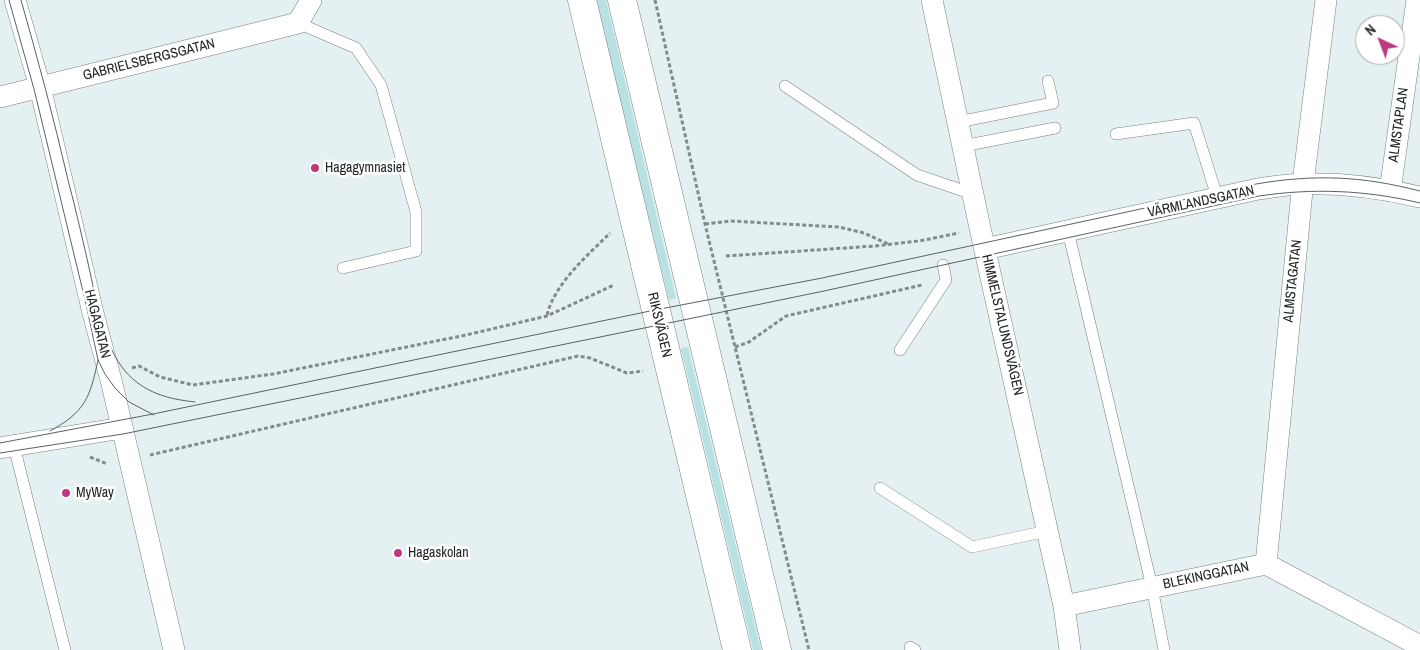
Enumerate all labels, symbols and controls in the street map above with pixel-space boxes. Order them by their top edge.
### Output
north arrow [1355,15,1405,65]
text: N [1361,20,1380,39]
street label: GABRIELSBERGSGATAN [81,35,217,85]
street label: ALMSTAPLAN [1385,87,1413,163]
place label: Hagagymnasiet [325,160,405,176]
marker: Hagagymnasiet [309,162,321,174]
street label: VÄRMLANDSGATAN [1146,183,1256,221]
street label: ALMSTAGATAN [1280,239,1306,323]
street label: HIMMELSTALUNDSVÄGEN [978,253,1026,397]
street label: HAGAGATAN [80,288,114,360]
street label: RIKSVÄGEN [643,291,675,359]
place label: MyWay [76,485,114,501]
marker: MyWay [60,487,72,499]
place label: Hagaskolan [408,545,469,561]
marker: Hagaskolan [392,547,404,559]
street label: BLEKINGGATAN [1161,559,1251,593]

